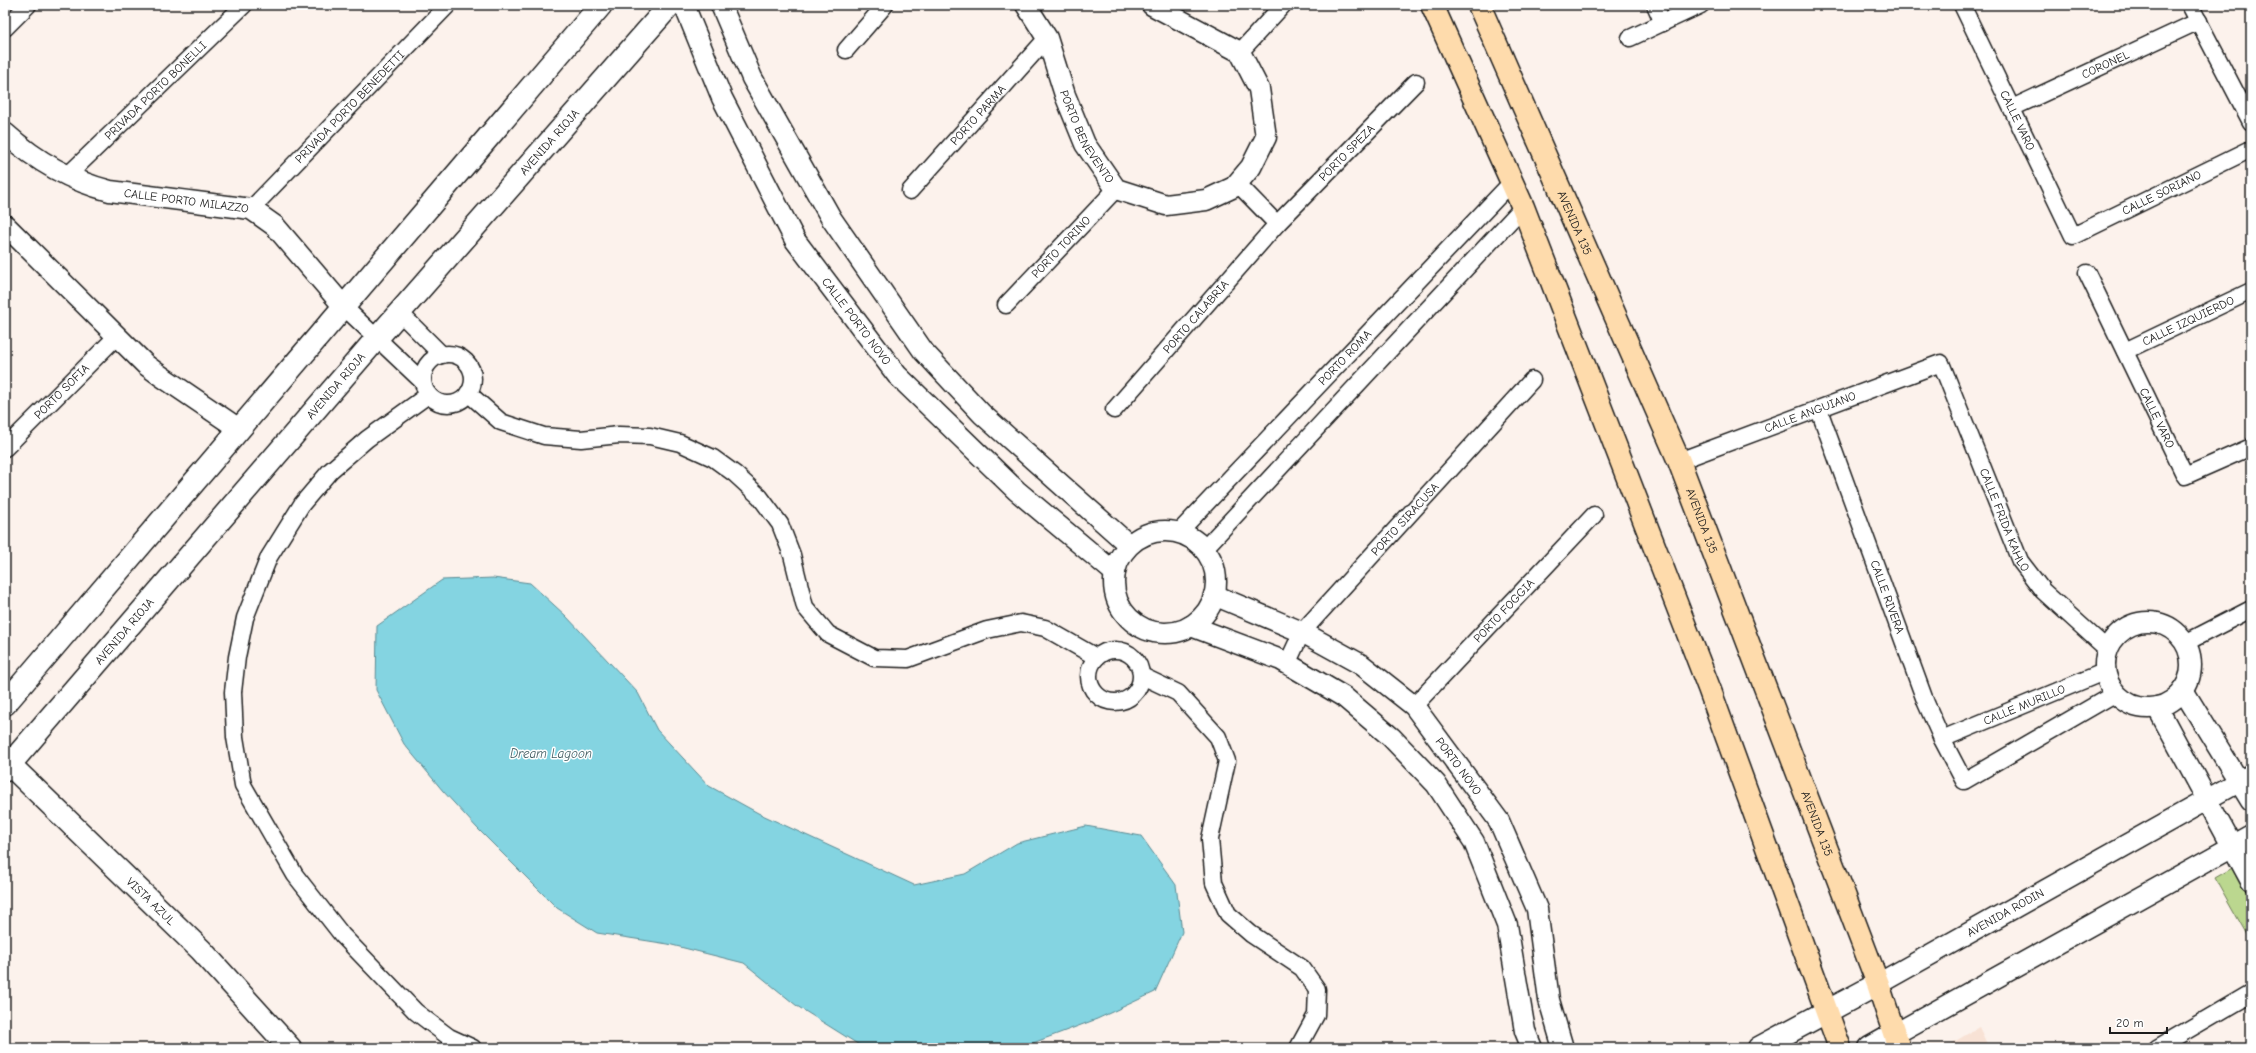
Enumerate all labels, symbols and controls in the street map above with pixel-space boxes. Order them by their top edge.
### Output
street label: PRIVADA PORTO BONELLI [102,38,209,143]
street label: PRIVADA PORTO BENEDETTI [292,47,407,166]
street label: CORONEL [2079,47,2132,82]
street label: PORTO PARMA [947,82,1009,148]
street label: PORTO BENEVENTO [1057,88,1117,186]
street label: CALLE VARO [1997,88,2038,153]
street label: AVENIDA RIOJA [517,106,582,178]
street label: PORTO SPEZA [1316,122,1377,184]
street label: CALLE SORIANO [2120,167,2204,218]
street label: CALLE PORTO MILAZZO [123,186,250,216]
street label: AVENIDA 135 [1554,189,1595,257]
street label: PORTO TORINO [1029,213,1094,281]
street label: CALLE PORTO NOVO [819,275,894,368]
street label: PORTO CALABRIA [1160,277,1232,356]
street label: CALLE IZQUIERDO [2140,293,2237,349]
street label: PORTO ROMA [1315,327,1374,388]
street label: AVENIDA RIOJA [303,350,368,422]
street label: PORTO SOFIA [31,361,92,422]
street label: CALLE VARO [2137,386,2178,451]
street label: CALLE ANGUIANO [1762,388,1858,435]
street label: CALLE FRIDA KAHLO [1977,466,2033,575]
street label: PORTO SIRACUSA [1368,480,1442,559]
street label: AVENIDA 135 [1683,486,1721,555]
street label: CALLE RIVERA [1867,558,1907,636]
street label: PORTO FOGGIA [1471,576,1537,645]
street label: AVENIDA RIOJA [92,595,157,667]
street label: CALLE MURILLO [1981,682,2067,728]
street label: PORTO NOVO [1433,735,1485,798]
water label: Dream Lagoon [510,746,592,761]
street label: AVENIDA 135 [1798,789,1836,858]
street label: VISTA AZUL [124,875,178,928]
street label: AVENIDA RODIN [1964,885,2046,940]
scale bar [2110,1009,2167,1035]
text: 20 m [2116,1016,2144,1030]

